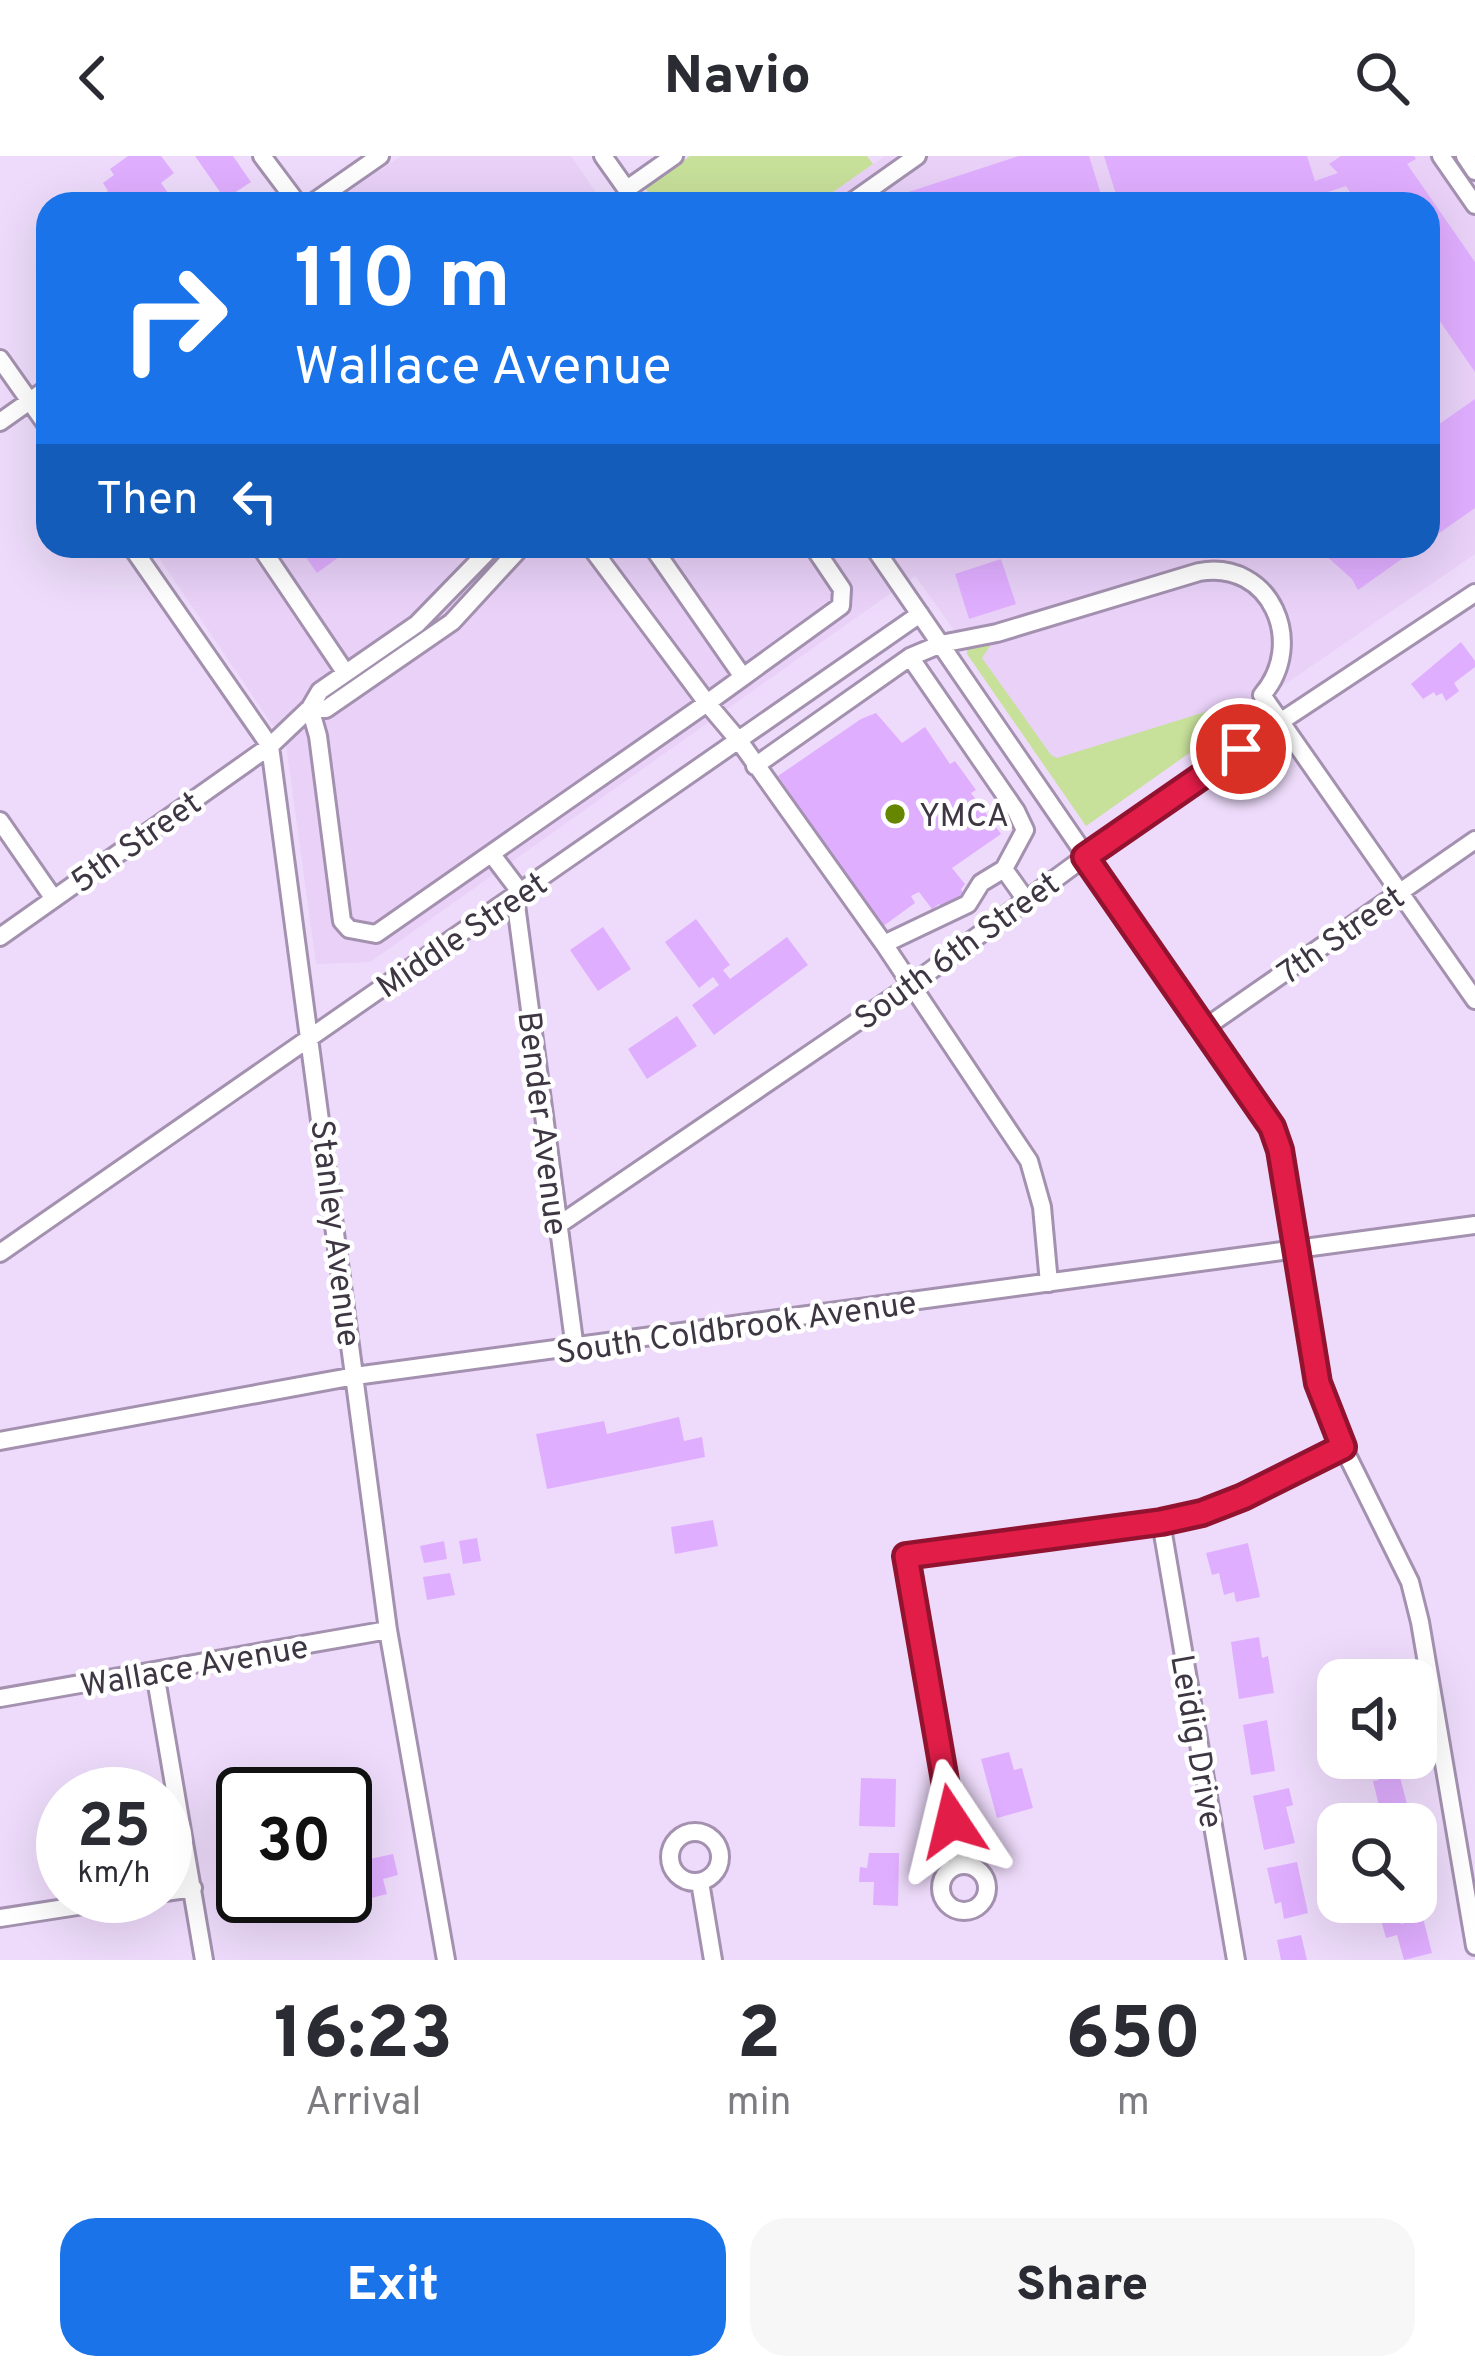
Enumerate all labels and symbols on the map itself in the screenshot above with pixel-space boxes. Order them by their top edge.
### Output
pin [1190,698,1292,800]
street label: 5th Street [64,784,211,904]
place label: YMCA [919,797,1009,839]
marker: YMCA [882,801,908,827]
street label: Middle Street [370,865,557,1010]
street label: South 6th Street [848,865,1069,1042]
street label: 7th Street [1271,878,1414,996]
street label: Bender Avenue [505,1009,575,1238]
street label: Stanley Avenue [298,1118,368,1349]
street label: South Coldbrook Avenue [554,1284,919,1376]
street label: Wallace Avenue [77,1628,312,1710]
street label: Leidig Drive [1158,1651,1230,1832]
position arrow [889,1758,1015,1884]
speed limit sign: 30 [216,1767,372,1923]

